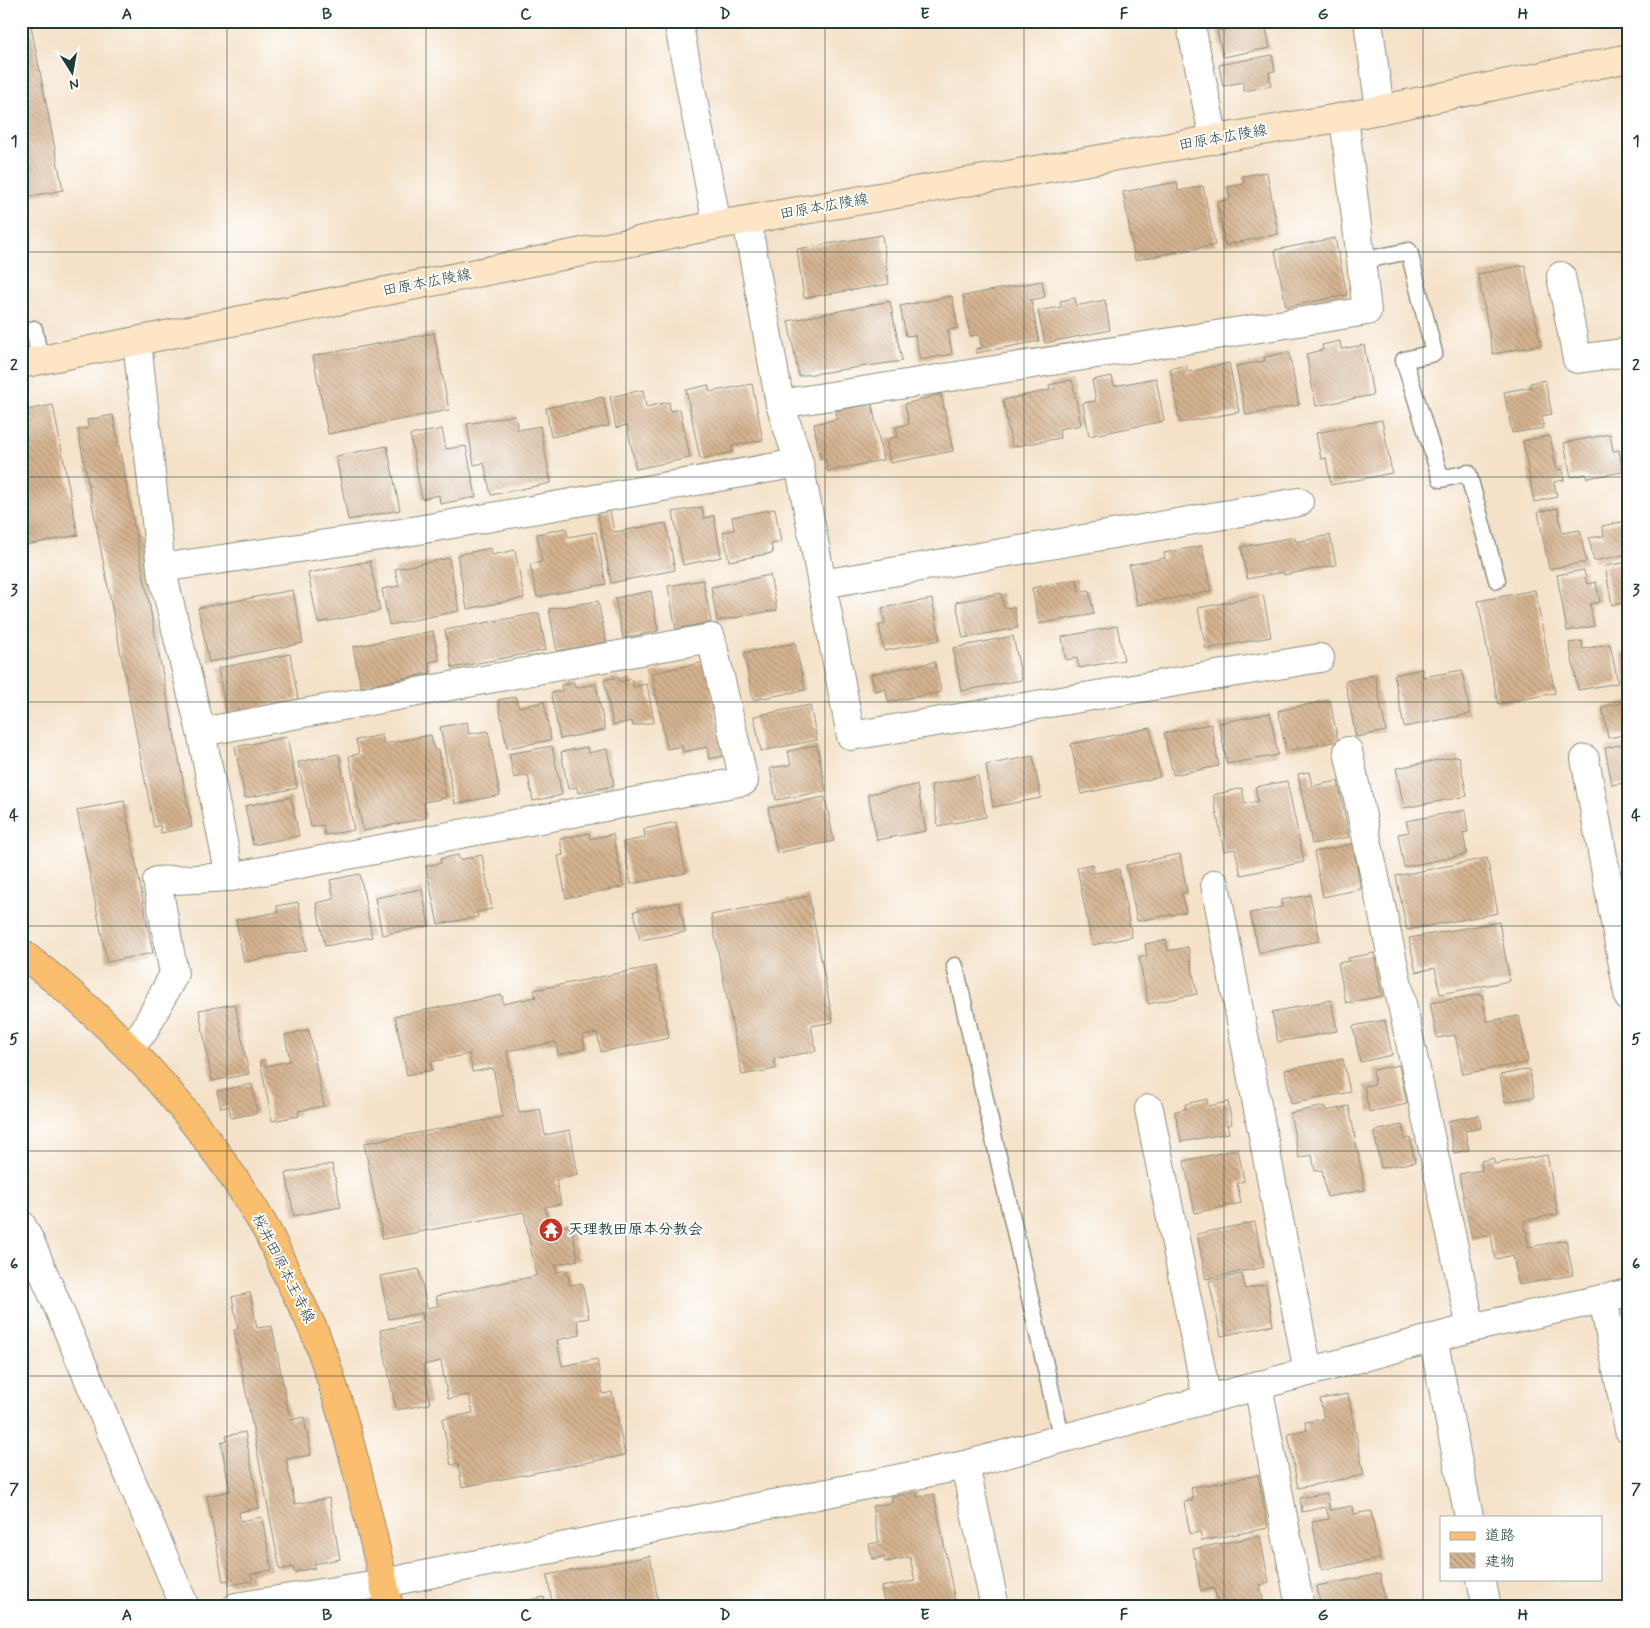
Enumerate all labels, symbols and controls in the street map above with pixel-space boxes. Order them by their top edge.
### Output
text: A [122,4,132,25]
text: B [322,4,332,25]
text: C [520,4,532,25]
text: D [719,4,731,25]
text: E [920,4,930,25]
text: F [1120,4,1129,25]
text: G [1318,4,1329,25]
text: H [1518,4,1529,25]
north arrow [48,48,98,98]
text: N [68,74,81,94]
street label: 田原本広陵線 [1177,120,1269,156]
text: 1 [10,131,18,152]
text: 1 [1632,131,1640,152]
street label: 田原本広陵線 [778,189,870,225]
street label: 田原本広陵線 [381,265,473,301]
text: 2 [10,355,18,376]
text: 2 [1632,355,1640,376]
text: 3 [10,580,18,601]
text: 3 [1632,580,1640,601]
text: 4 [9,805,19,826]
text: 4 [1631,805,1641,826]
text: 5 [9,1029,19,1050]
text: 5 [1631,1029,1641,1050]
street label: 桜井田原本王寺線 [247,1211,319,1327]
temple icon: 天理教田原本分教会 [538,1217,564,1243]
place label: 天理教田原本分教会 [568,1220,703,1240]
text: 6 [10,1254,18,1275]
text: 6 [1632,1254,1640,1275]
text: 7 [9,1479,19,1500]
text: 7 [1631,1479,1641,1500]
legend [1440,1516,1602,1580]
text: 道路 [1485,1526,1515,1546]
text: 建物 [1485,1552,1515,1572]
text: A [122,1605,132,1626]
text: B [322,1605,332,1626]
text: C [520,1605,532,1626]
text: D [719,1605,731,1626]
text: E [920,1605,930,1626]
text: F [1120,1605,1129,1626]
text: G [1318,1605,1329,1626]
text: H [1518,1605,1529,1626]

